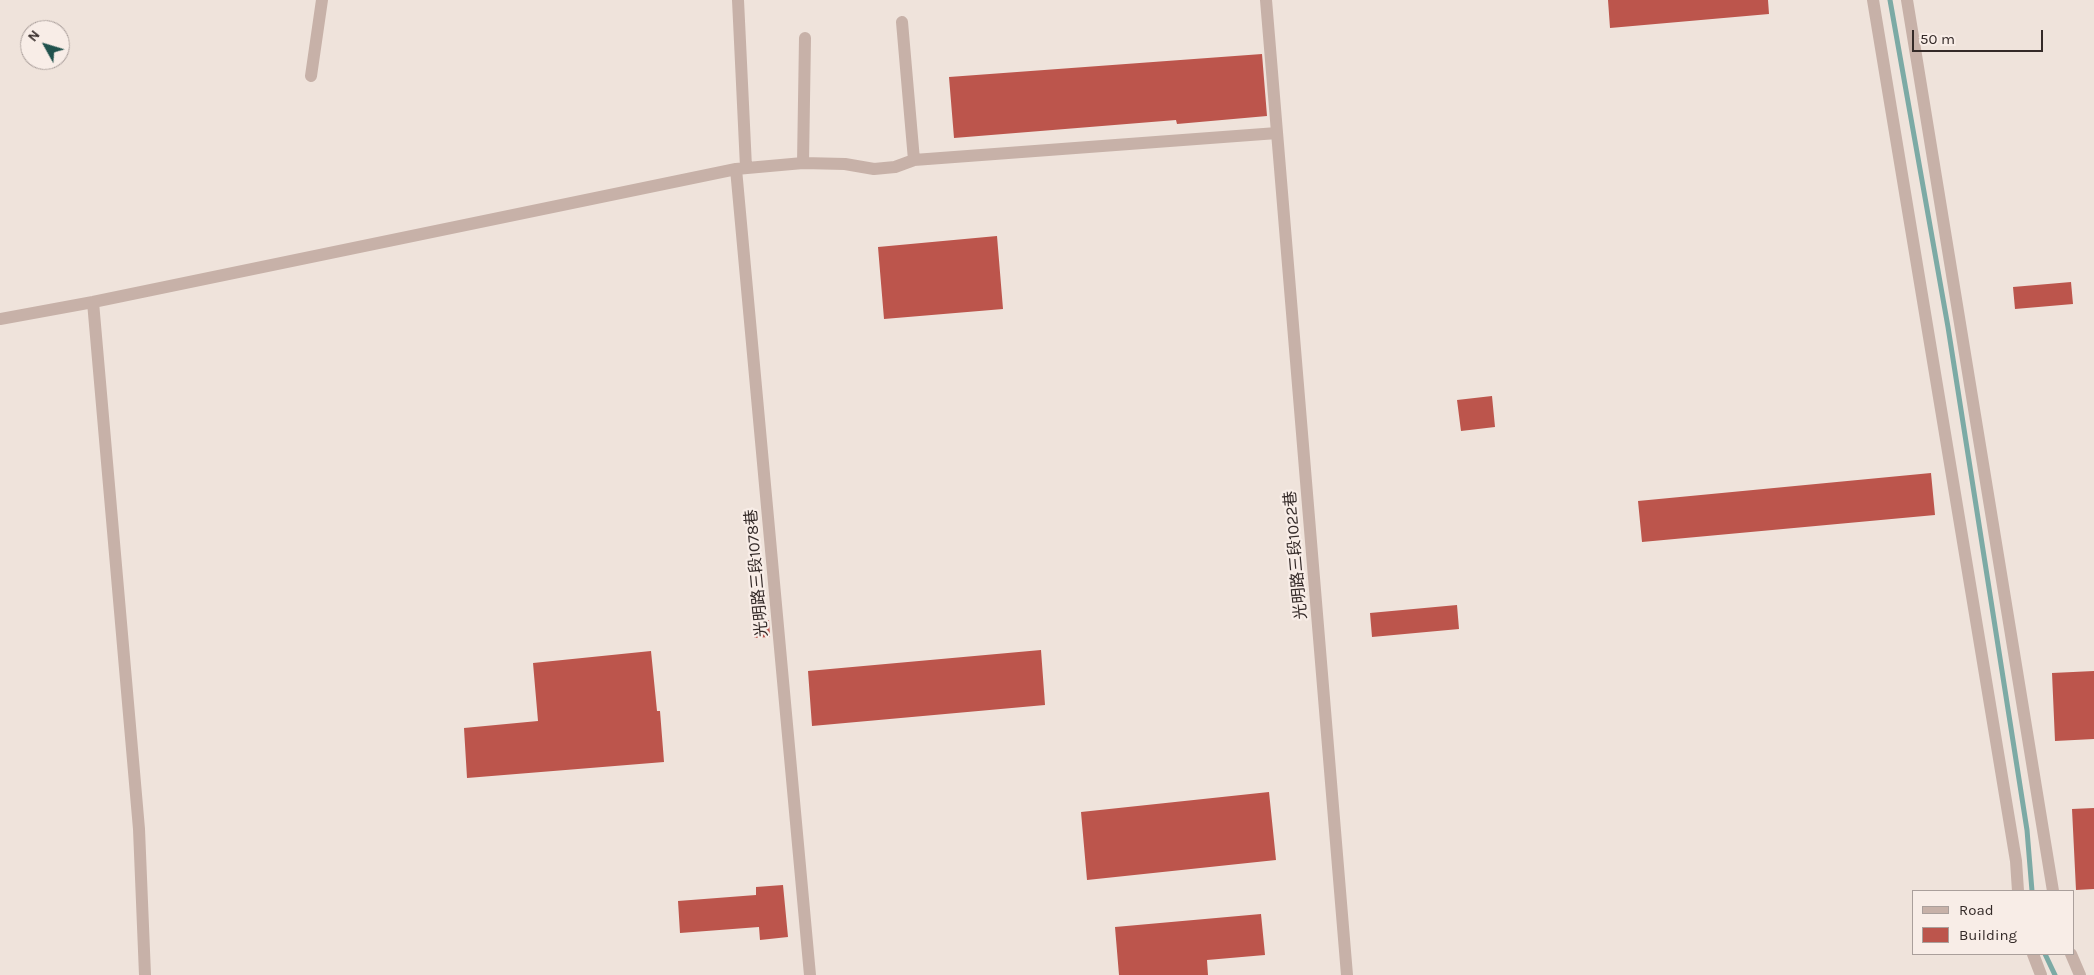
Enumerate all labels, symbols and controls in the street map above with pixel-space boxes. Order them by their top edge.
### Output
north arrow [20,20,70,70]
scale bar [1914,20,2045,52]
text: N [24,27,43,45]
text: 50 m [1920,30,1955,48]
street label: 光明路三段1022巷 [1281,490,1311,620]
street label: 光明路三段1078巷 [742,508,772,638]
legend [1912,890,2074,955]
text: Road [1959,901,1994,919]
text: Building [1959,926,2017,944]

